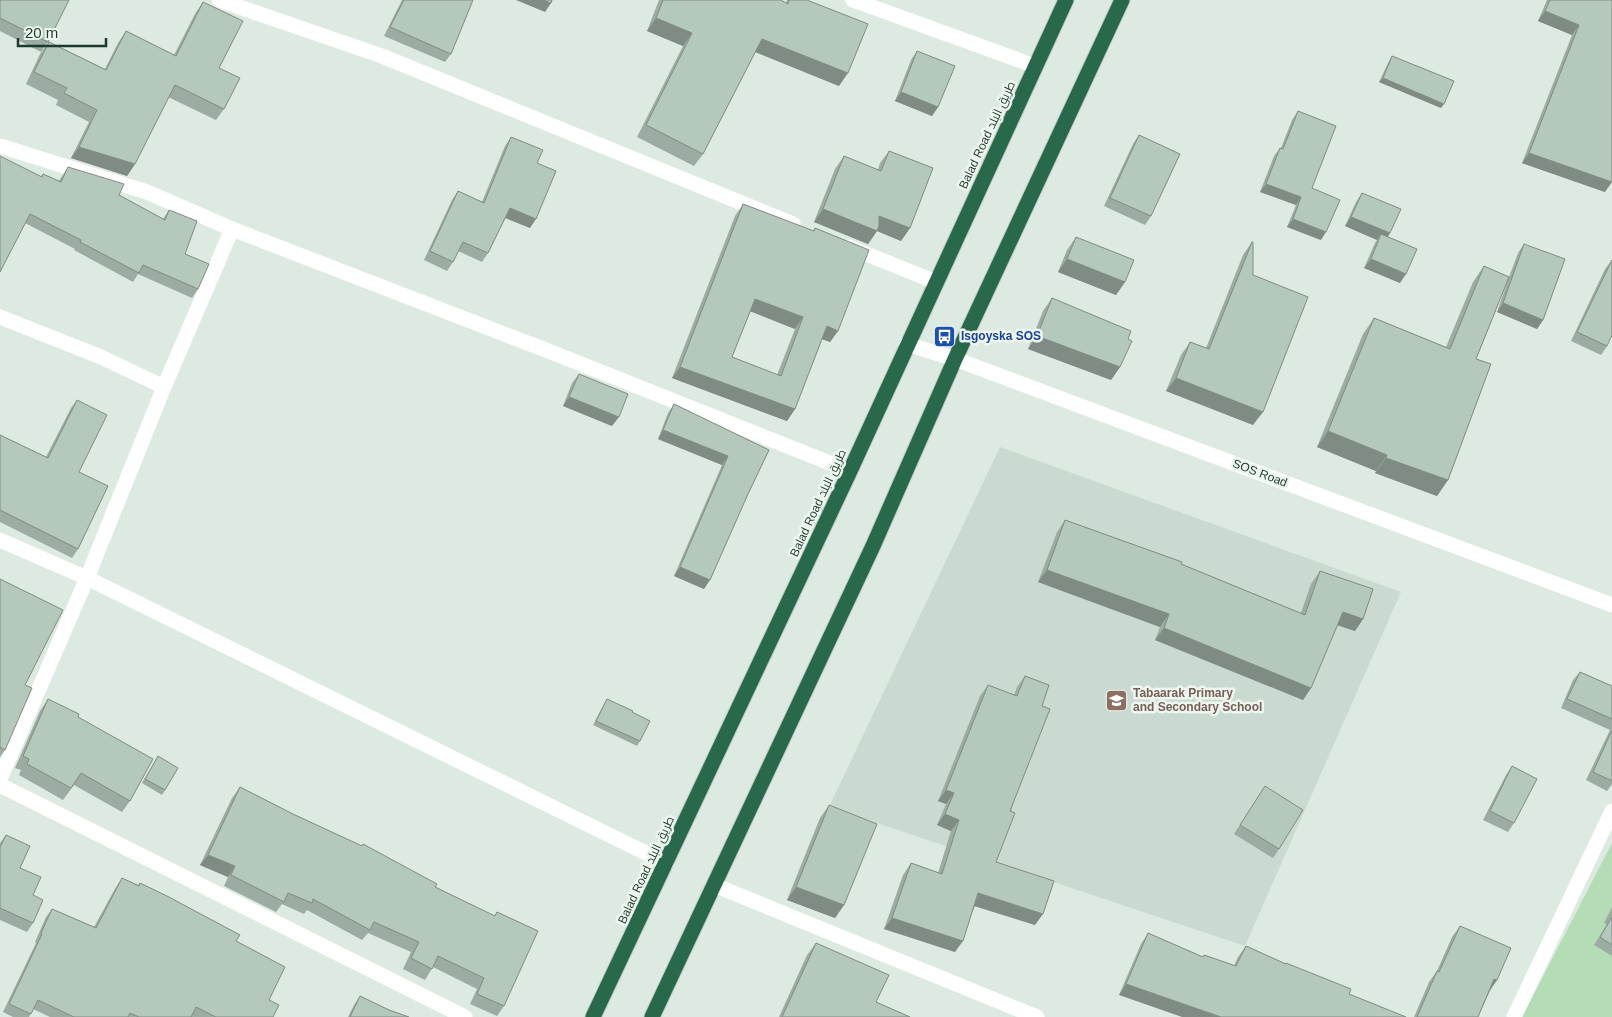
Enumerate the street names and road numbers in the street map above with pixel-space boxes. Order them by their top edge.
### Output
street label: Balad Road طريق البلد [956,79,1018,191]
street label: Balad Road طريق البلد [787,447,849,559]
street label: SOS Road [1231,456,1289,490]
street label: Balad Road طريق البلد [615,814,677,926]

